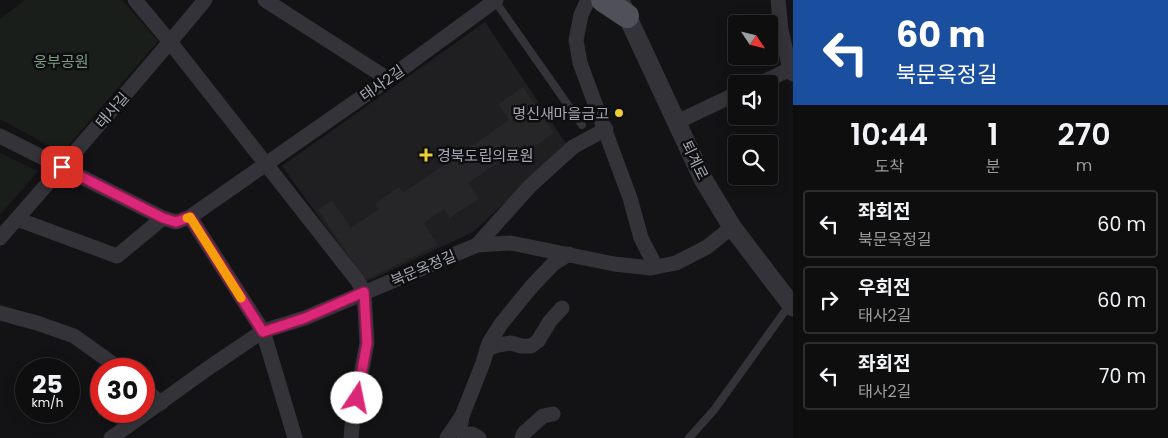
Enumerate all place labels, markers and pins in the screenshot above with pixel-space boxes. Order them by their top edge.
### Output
place label: 명신새마을금고 [512,103,609,124]
marker: 명신새마을금고 [613,107,625,119]
place label: 경북도립의료원 [437,145,534,166]
pin [41,146,83,188]
marker: 경북도립의료원 [419,148,433,162]

